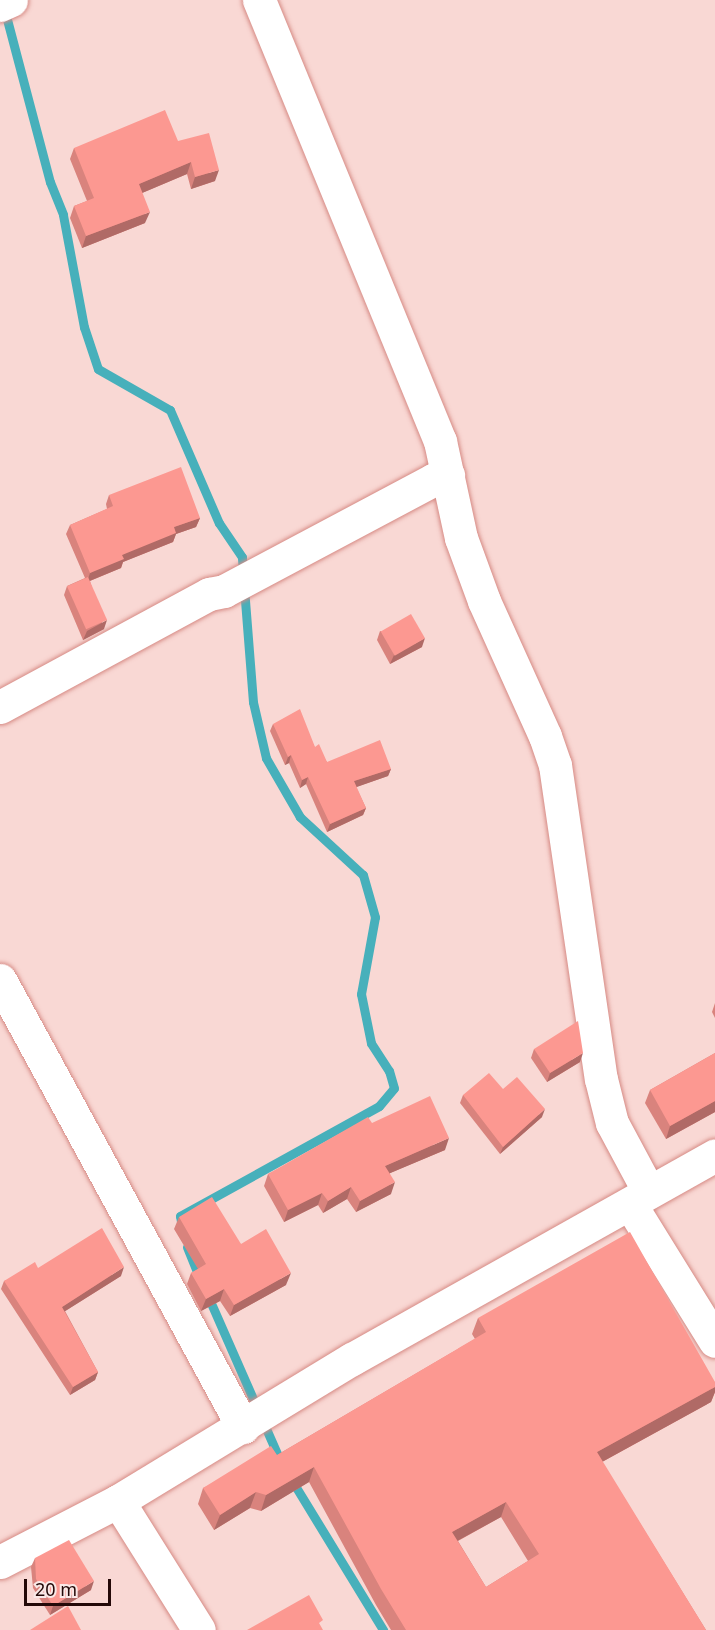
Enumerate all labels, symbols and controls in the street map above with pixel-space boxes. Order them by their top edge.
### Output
scale bar [27,1567,114,1605]
text: 20 m [35,1577,77,1601]

